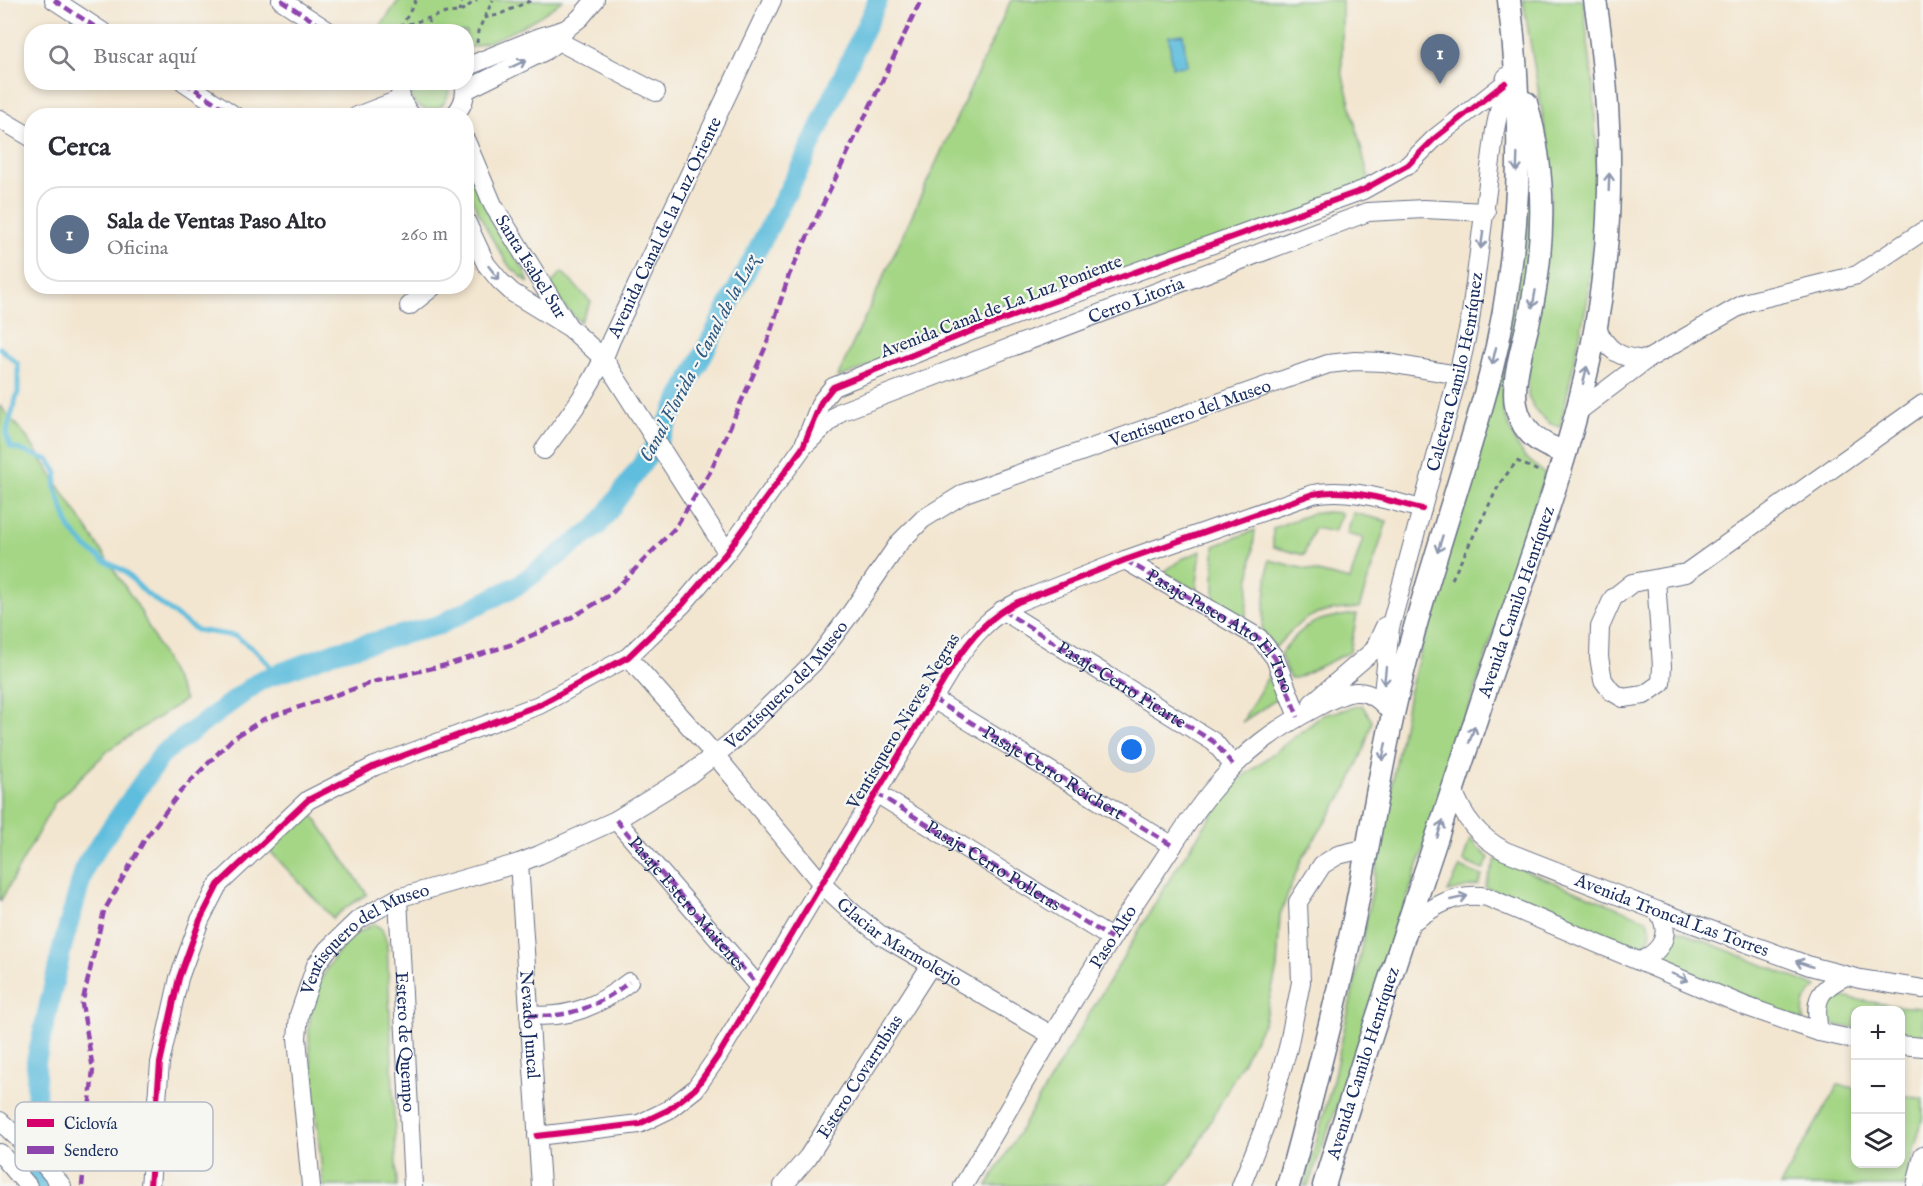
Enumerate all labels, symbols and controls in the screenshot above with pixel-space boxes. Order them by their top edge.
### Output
search box [24,24,474,90]
pin: 1 [1420,34,1460,84]
icon: search [45,41,78,74]
text: Buscar aquí [93,43,196,71]
one-way arrow [509,58,527,69]
street label: Avenida Canal de la Luz Oriente [603,114,728,343]
text: Cerca [48,131,110,164]
one-way arrow [1511,153,1523,173]
one-way arrow [1603,172,1615,192]
text: Sala de Ventas Paso Alto [107,208,326,236]
street label: Santa Isabel Sur [489,211,571,324]
text: 1 [66,222,73,247]
text: 260 m [401,222,448,247]
one-way arrow [1476,230,1487,250]
text: Oficina [107,236,168,261]
water label: Canal Florida - Canal de la Luz [634,249,766,467]
street label: Avenida Canal de La Luz Poniente [876,251,1126,365]
one-way arrow [487,264,500,280]
street label: Caletera Camilo Henríquez [1423,271,1489,474]
street label: Cerro Litoria [1085,273,1188,330]
one-way arrow [1528,288,1539,308]
one-way arrow [1488,347,1500,366]
one-way arrow [1580,366,1592,385]
street label: Ventisquero del Museo [1106,375,1275,454]
street label: Avenida Camilo Henríquez [1474,504,1561,702]
one-way arrow [1434,534,1445,553]
street label: Pasaje Paseo Alto El Toro [1141,565,1298,697]
street label: Ventisquero del Museo [720,616,854,756]
street label: Ventisquero Nieves Negras [842,630,966,815]
street label: Pasaje Cerro Picarte [1052,637,1190,735]
one-way arrow [1379,665,1390,685]
street label: Pasaje Cerro Reichert [978,722,1127,826]
one-way arrow [1467,725,1478,744]
your location [1117,735,1146,764]
one-way arrow [1378,743,1390,762]
street label: Pasaje Cerro Polleras [921,816,1065,917]
one-way arrow [1435,820,1446,839]
street label: Pasaje Estero Maitenes [622,832,751,977]
street label: Avenida Troncal Las Torres [1570,869,1772,963]
street label: Ventisquero del Museo [296,879,433,999]
one-way arrow [1449,891,1468,903]
street label: Glaciar Marmolerjo [831,893,966,993]
street label: Paso Alto [1085,901,1143,974]
one-way arrow [1796,957,1814,968]
street label: Avenida Camilo Henríquez [1322,964,1406,1163]
street label: Nevado Juncal [513,970,544,1080]
street label: Estero de Quempo [389,971,419,1113]
one-way arrow [1670,972,1688,984]
map controls [1851,1006,1905,1168]
button: + [1851,1006,1905,1060]
street label: Estero Covarrubias [813,1011,909,1143]
button: − [1851,1060,1905,1114]
legend [15,1102,213,1171]
button: layers [1851,1114,1905,1168]
text: Ciclovía [64,1115,118,1135]
text: Sendero [64,1142,119,1162]

